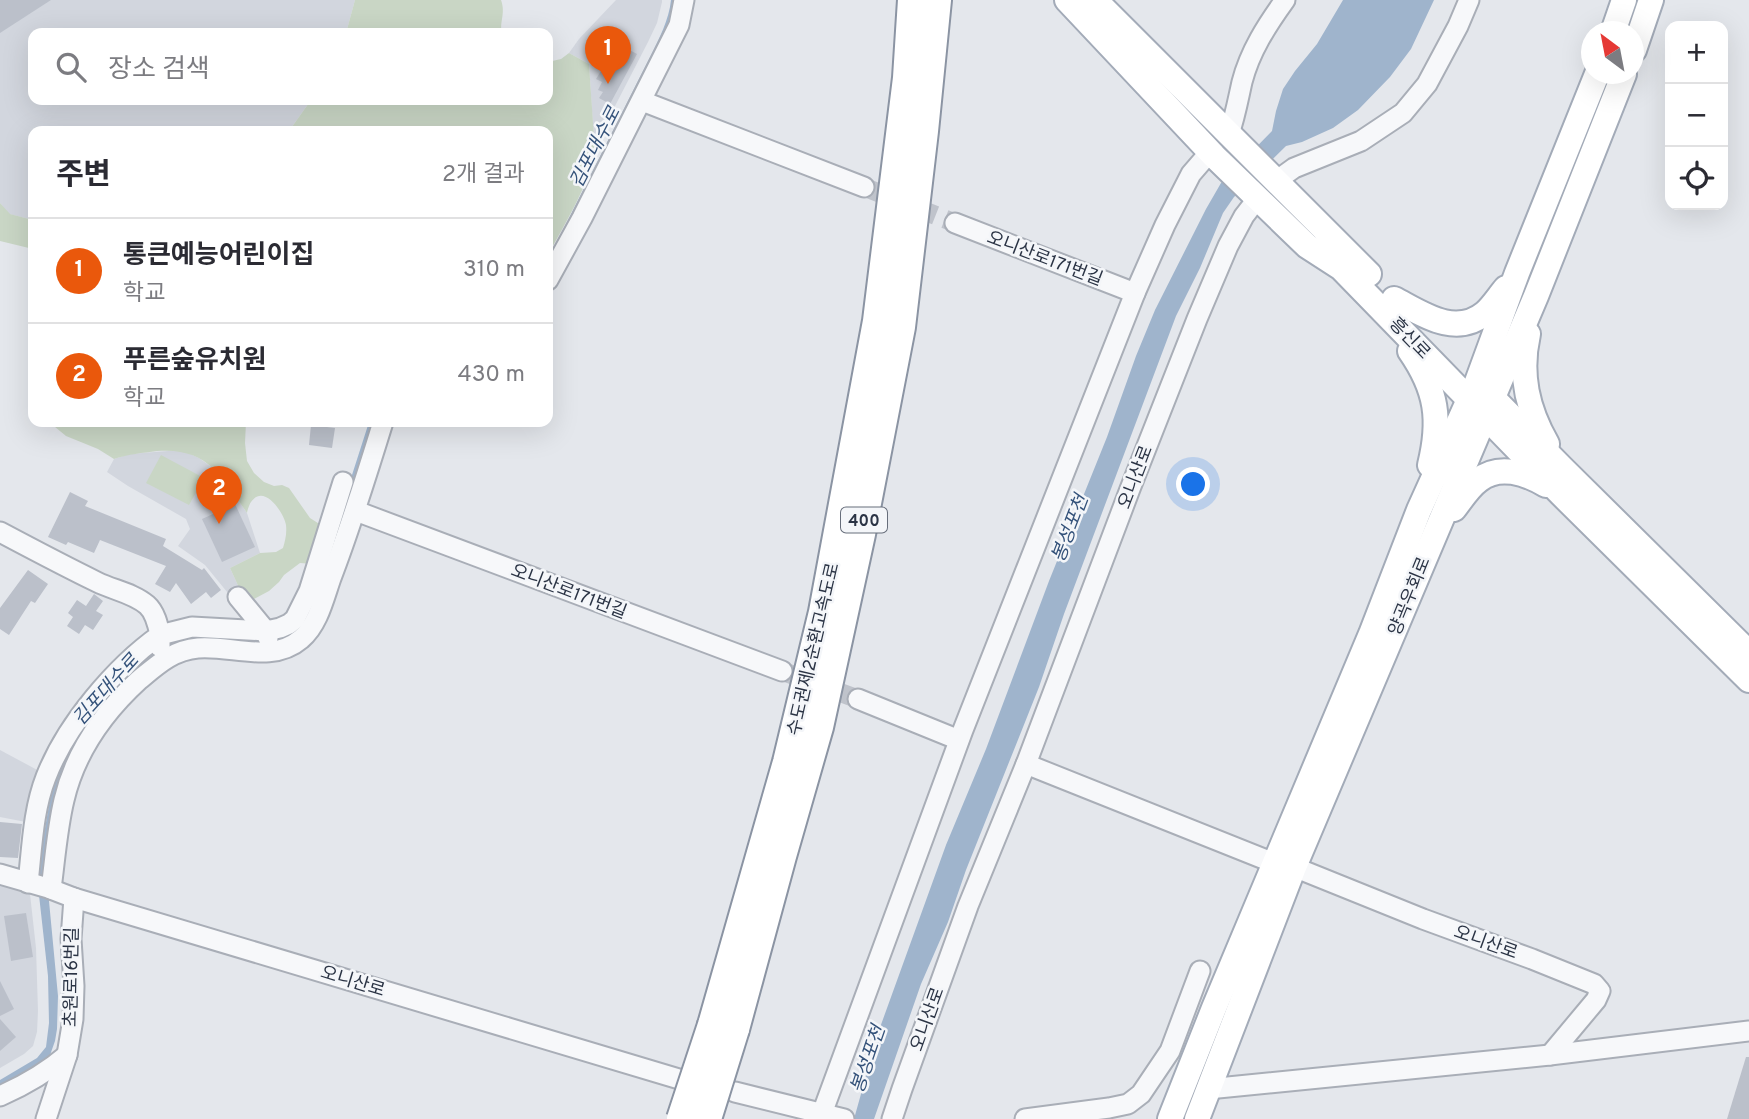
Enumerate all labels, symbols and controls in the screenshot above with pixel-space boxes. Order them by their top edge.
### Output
north arrow [1581,21,1644,84]
map controls [1665,21,1728,210]
button: + [1665,21,1728,84]
pin: 1 [585,26,631,84]
search box [28,28,553,105]
icon: search [52,48,90,86]
text: 장소 검색 [108,54,210,87]
button: − [1665,84,1728,147]
water label: 김포대수로 [565,102,627,192]
button: locate [1665,147,1728,210]
text: 주변 [56,158,111,195]
text: 2개 결과 [442,161,525,190]
street label: 오니산로171번길 [983,227,1106,292]
text: 통큰예능어린이집 [123,240,314,273]
text: 1 [74,256,84,285]
text: 310 m [463,256,525,285]
text: 학교 [123,280,165,309]
street label: 흥신로 [1383,313,1434,365]
text: 푸른숲유치원 [123,345,267,378]
text: 2 [72,361,86,390]
text: 430 m [457,361,525,390]
text: 학교 [123,385,165,414]
street label: 오니산로 [1114,442,1159,513]
pin: 2 [196,466,242,524]
your location [1176,467,1210,501]
water label: 봉성포천 [1047,490,1095,566]
road number: 400 [841,508,887,533]
street label: 양곡우회로 [1384,554,1437,639]
street label: 오니산로171번길 [507,560,630,625]
street label: 수도권제2순환고속도로 [783,561,846,738]
water label: 김포대수로 [68,649,146,731]
street label: 오니산로 [1450,921,1521,966]
street label: 초원로16번길 [60,927,85,1027]
street label: 오니산로 [318,962,388,1003]
street label: 오니산로 [906,984,951,1055]
water label: 봉성포천 [846,1021,892,1097]

